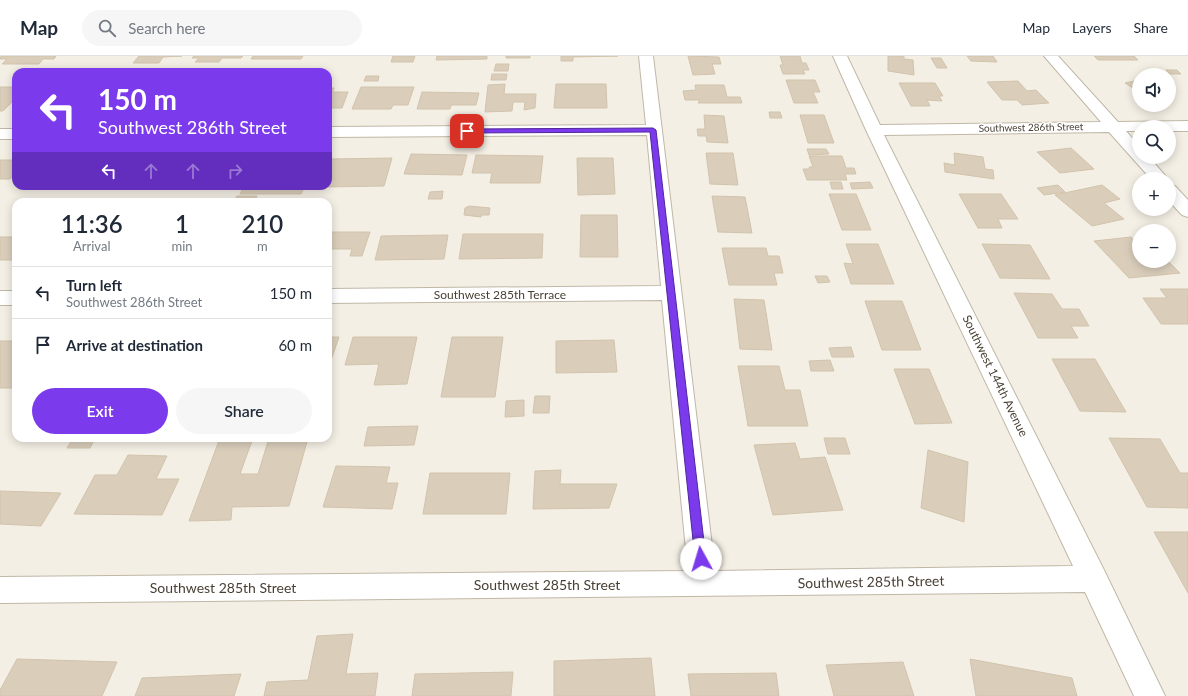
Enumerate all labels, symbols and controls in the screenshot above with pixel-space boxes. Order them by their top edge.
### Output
search box [82,10,362,46]
text: Map [20,16,58,39]
icon: search [96,17,118,39]
text: Search here [128,19,206,37]
text: Map [1022,19,1050,36]
text: Layers [1072,19,1112,36]
text: Share [1134,19,1168,36]
map controls [1132,68,1176,268]
button: sound [1132,68,1176,112]
text: 150 m [98,82,177,116]
icon: left [32,84,84,136]
pin [450,114,484,148]
text: Southwest 286th Street [98,116,287,138]
icon: arrive [456,120,478,142]
street label: Southwest 286th Street [979,120,1084,134]
button: search [1132,120,1176,164]
icon: left [98,160,120,182]
icon: ahead [140,160,162,182]
icon: ahead [182,160,204,182]
icon: right [224,160,246,182]
button: + [1132,172,1176,216]
text: 11:36 [61,209,123,238]
text: 1 [175,209,189,238]
text: 210 [241,209,283,238]
button: − [1132,224,1176,268]
text: Arrival [73,238,110,254]
text: min [171,238,193,254]
text: m [257,238,268,254]
text: Turn left [66,276,122,294]
icon: left [32,282,54,304]
text: 150 m [270,284,312,302]
street label: Southwest 285th Terrace [434,287,566,302]
text: Southwest 286th Street [66,294,202,310]
street label: Southwest 144th Avenue [959,313,1031,439]
icon: arrive [32,334,54,356]
text: Arrive at destination [66,336,203,354]
text: 60 m [278,336,312,354]
button: Exit [32,388,168,434]
button: Share [176,388,312,434]
position arrow [680,538,722,580]
street label: Southwest 285th Street [798,572,944,591]
street label: Southwest 285th Street [474,576,620,593]
street label: Southwest 285th Street [150,579,296,596]

